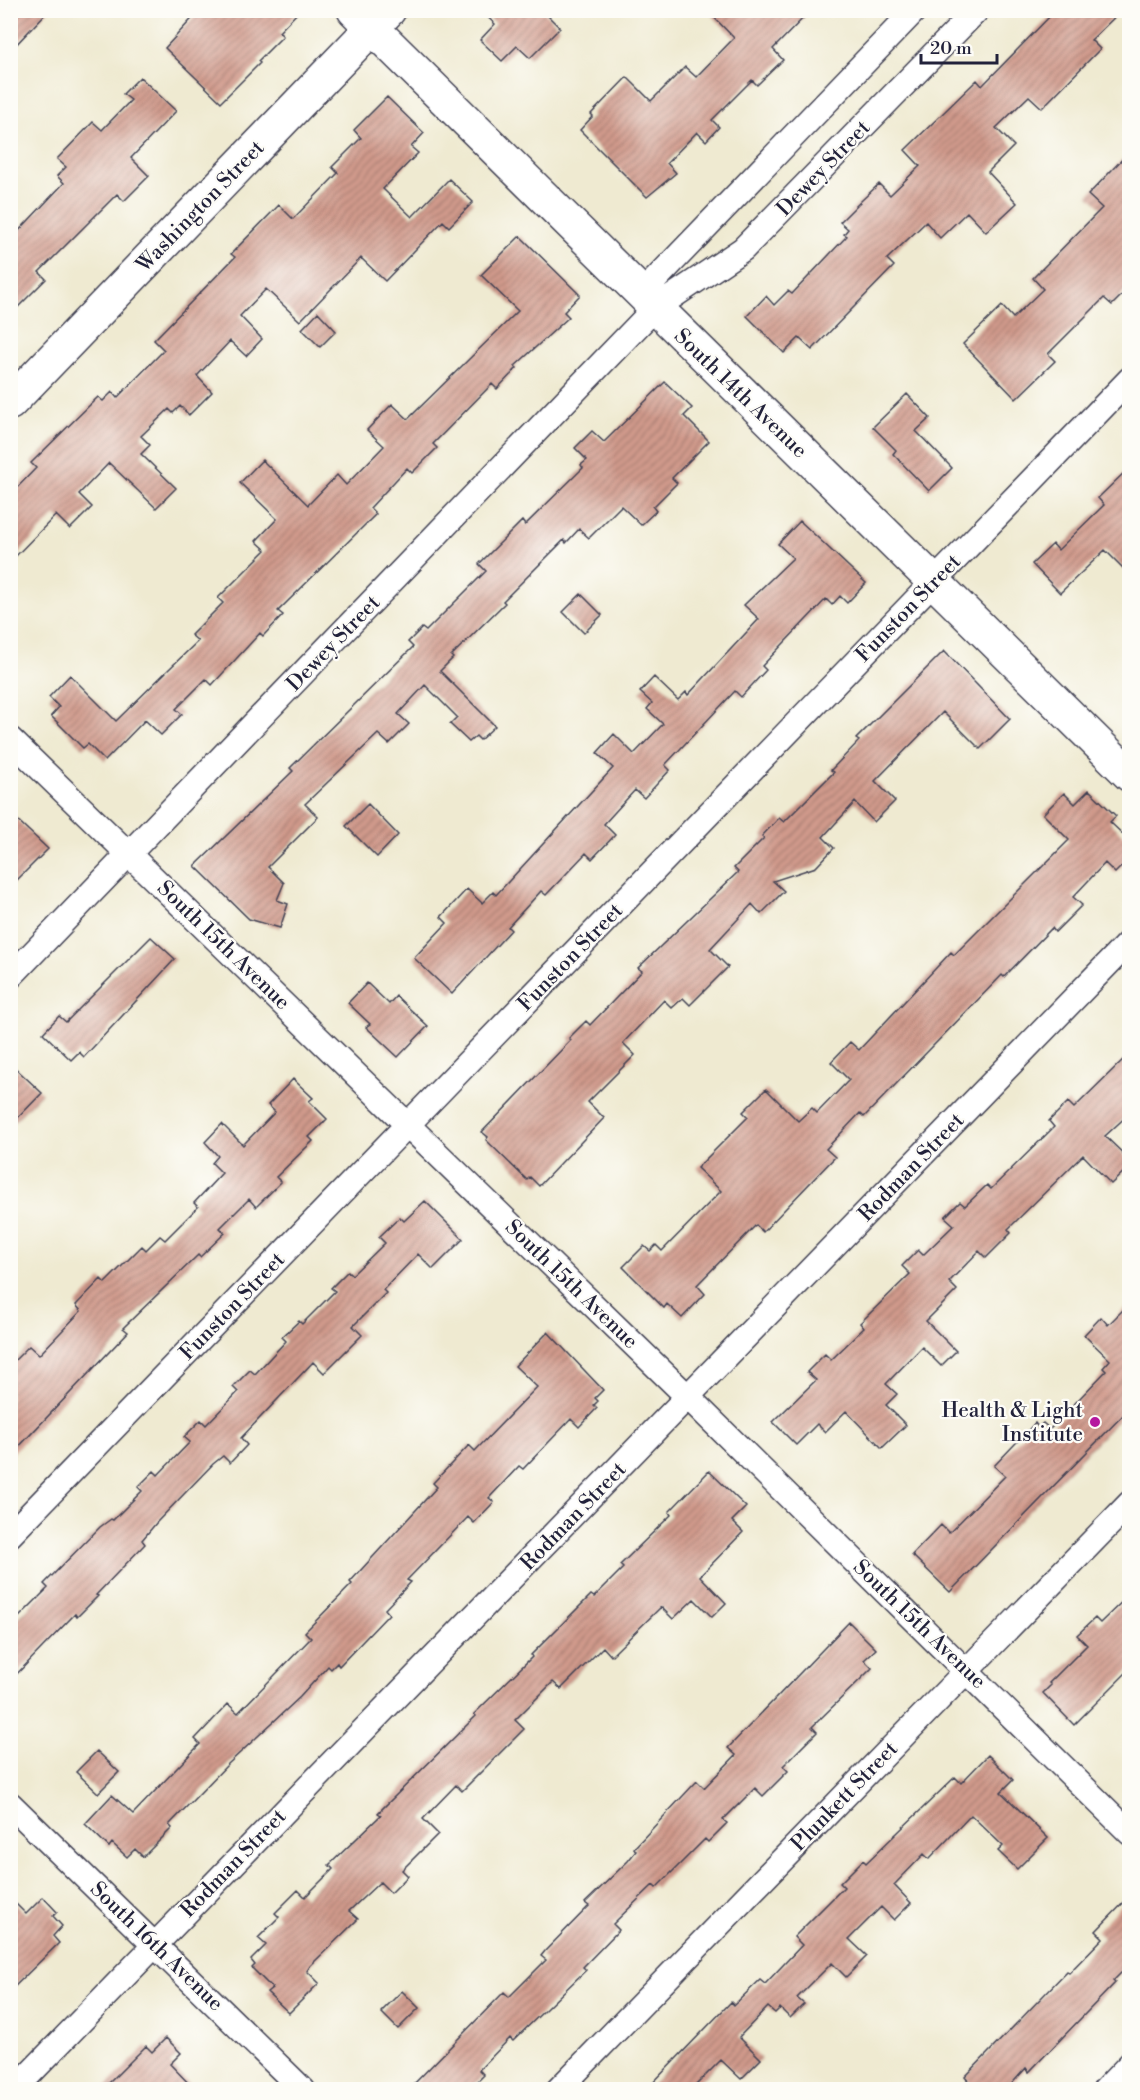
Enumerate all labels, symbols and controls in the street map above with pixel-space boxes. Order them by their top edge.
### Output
scale bar [921,27,998,65]
text: 20 m [930,37,972,60]
street label: Dewey Street [772,115,876,222]
street label: Washington Street [131,135,271,279]
street label: South 14th Avenue [668,324,812,464]
street label: Funston Street [851,549,967,668]
street label: Dewey Street [282,590,386,697]
street label: South 15th Avenue [151,876,295,1016]
street label: Funston Street [513,898,629,1017]
street label: Rodman Street [853,1108,970,1227]
street label: South 15th Avenue [499,1215,643,1355]
street label: Funston Street [175,1247,291,1366]
place label: Health & Light Institute [941,1398,1084,1448]
marker: Health & Light Institute [1088,1415,1102,1429]
street label: Rodman Street [515,1457,632,1576]
street label: South 15th Avenue [847,1555,991,1695]
street label: Plunkett Street [786,1736,904,1857]
street label: Rodman Street [175,1804,292,1923]
street label: South 16th Avenue [84,1877,228,2017]

